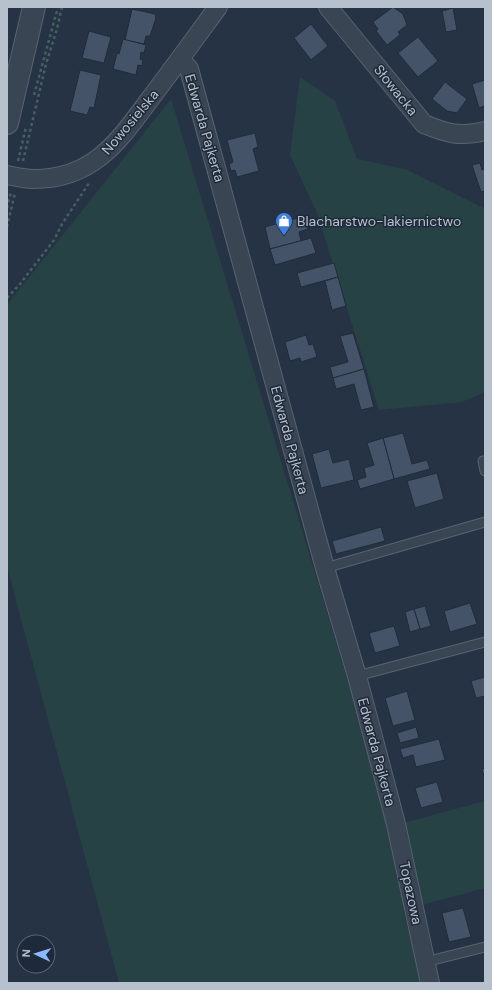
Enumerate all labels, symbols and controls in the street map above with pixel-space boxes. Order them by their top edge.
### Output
street label: Słowacka [370,61,422,119]
street label: Edwarda Pajkerta [181,72,229,184]
street label: Nowosielska [98,86,162,158]
shop icon: Blacharstwo-lakiernictwo [274,211,294,236]
place label: Blacharstwo-lakiernictwo [297,212,461,230]
street label: Edwarda Pajkerta [267,384,313,496]
street label: Edwarda Pajkerta [354,696,400,808]
street label: Topazowa [396,860,426,926]
north arrow [16,934,56,974]
text: N [19,949,33,958]

